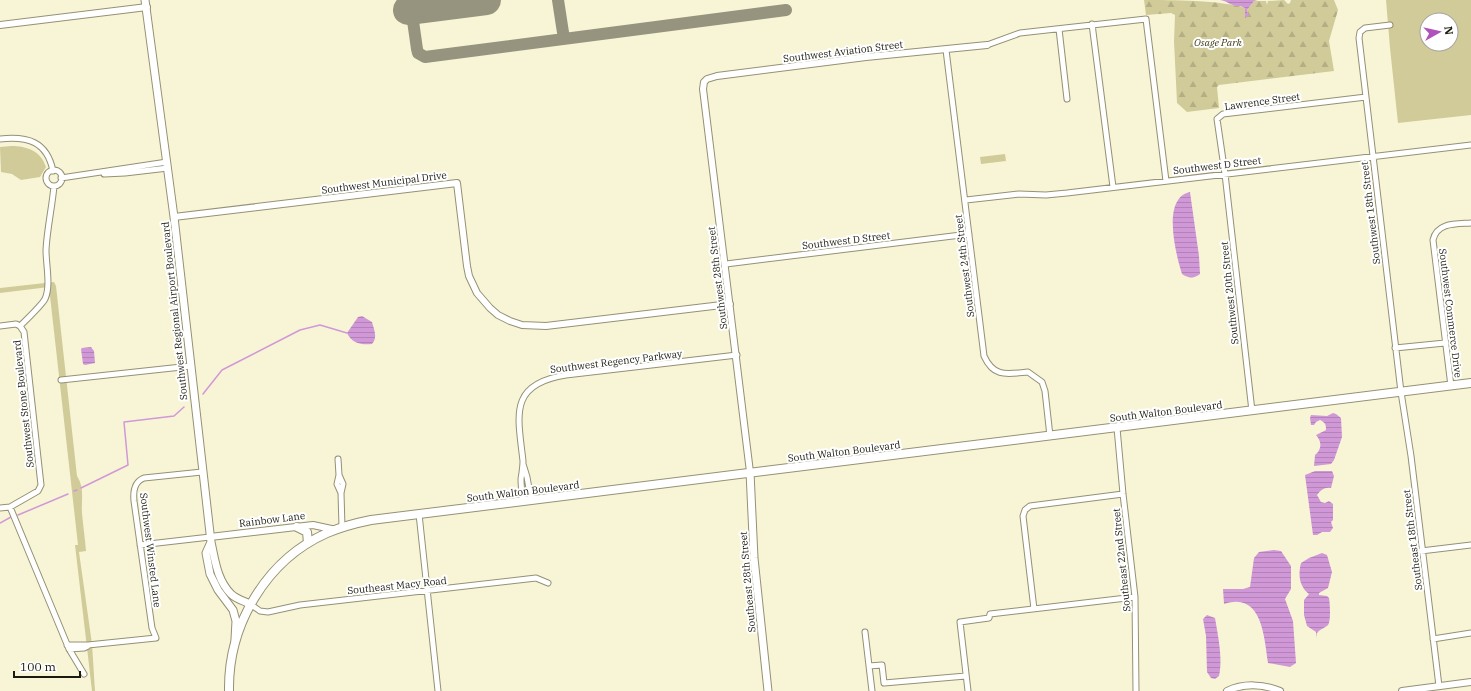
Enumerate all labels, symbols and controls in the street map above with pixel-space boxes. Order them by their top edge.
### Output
north arrow [1419,12,1459,52]
text: N [1441,25,1456,36]
park label: Osage Park [1194,36,1243,49]
street label: Southwest Aviation Street [782,38,904,65]
street label: Lawrence Street [1223,90,1301,113]
street label: Southwest D Street [1172,154,1262,177]
street label: Southwest 18th Street [1358,160,1383,265]
street label: Southwest Municipal Drive [321,168,447,197]
street label: Southwest 24th Street [952,213,977,318]
street label: Southwest Regional Airport Boulevard [159,221,190,401]
street label: Southwest 28th Street [705,225,730,330]
street label: Southwest D Street [801,229,891,252]
street label: Southwest 20th Street [1218,240,1241,345]
street label: Southwest Commerce Drive [1436,248,1465,378]
street label: Southwest Stone Boulevard [10,339,37,468]
street label: Southwest Regency Parkway [549,347,684,376]
street label: South Walton Boulevard [1109,398,1223,425]
street label: South Walton Boulevard [787,438,901,465]
street label: South Walton Boulevard [466,478,580,505]
street label: Southeast 18th Street [1400,488,1425,591]
street label: Southwest Winsted Lane [137,492,164,608]
street label: Southeast 22nd Street [1110,507,1133,612]
street label: Rainbow Lane [238,509,306,530]
street label: Southeast 28th Street [737,530,758,633]
street label: Southeast Macy Road [347,574,447,597]
scale bar [14,653,80,679]
text: 100 m [20,659,56,674]

